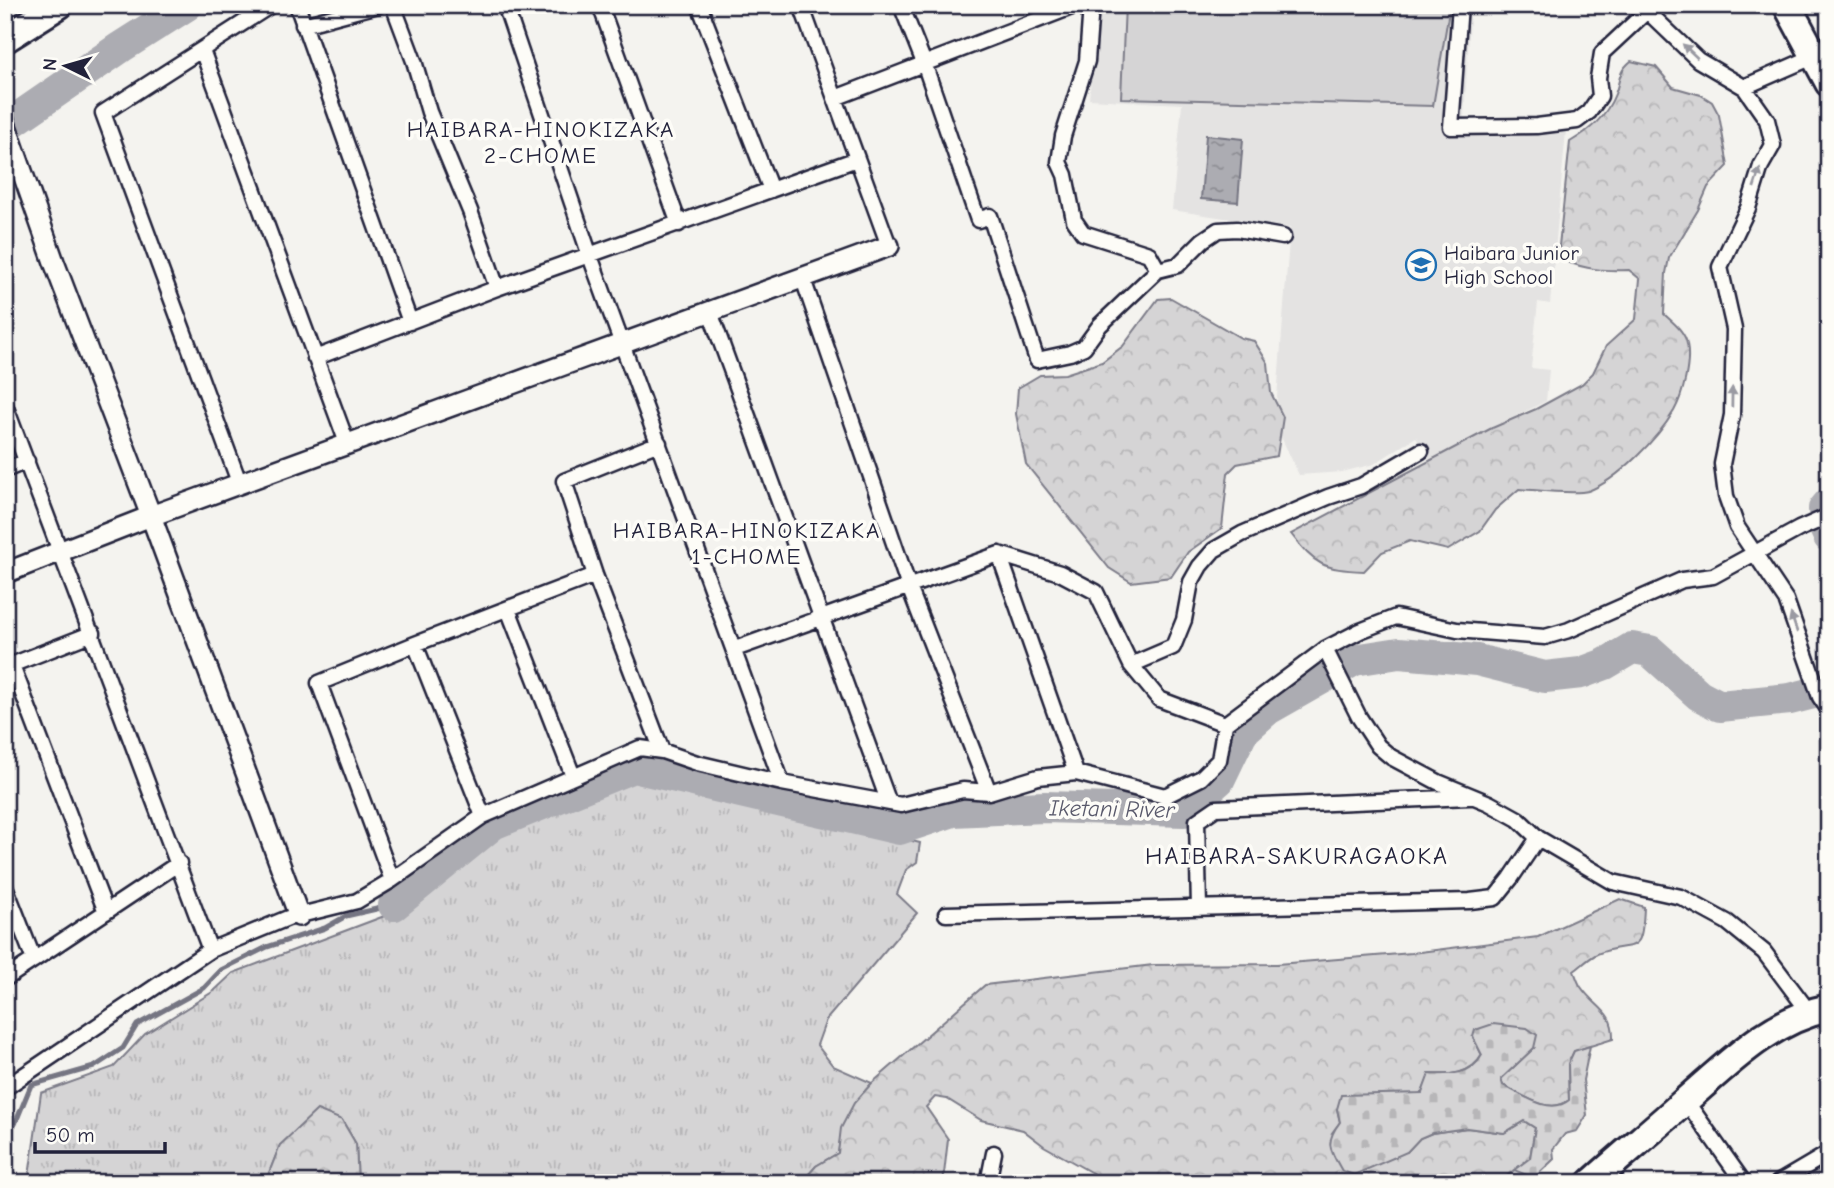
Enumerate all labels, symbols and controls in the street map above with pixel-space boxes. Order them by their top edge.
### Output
north arrow [32,32,102,102]
one-way arrow [1682,44,1699,60]
text: N [39,57,62,72]
district label: HAIBARA-HINOKIZAKA 2-CHOME [407,116,675,169]
one-way arrow [1753,168,1763,189]
place label: Haibara Junior High School [1444,241,1579,289]
school or university icon: Haibara Junior High School [1404,248,1438,282]
one-way arrow [1726,386,1738,408]
district label: HAIBARA-HINOKIZAKA 1-CHOME [613,517,881,570]
one-way arrow [1788,612,1799,633]
water label: Iketani River [1048,794,1176,824]
district label: HAIBARA-SAKURAGAOKA [1145,842,1449,870]
scale bar [35,1111,164,1155]
text: 50 m [46,1123,95,1147]

